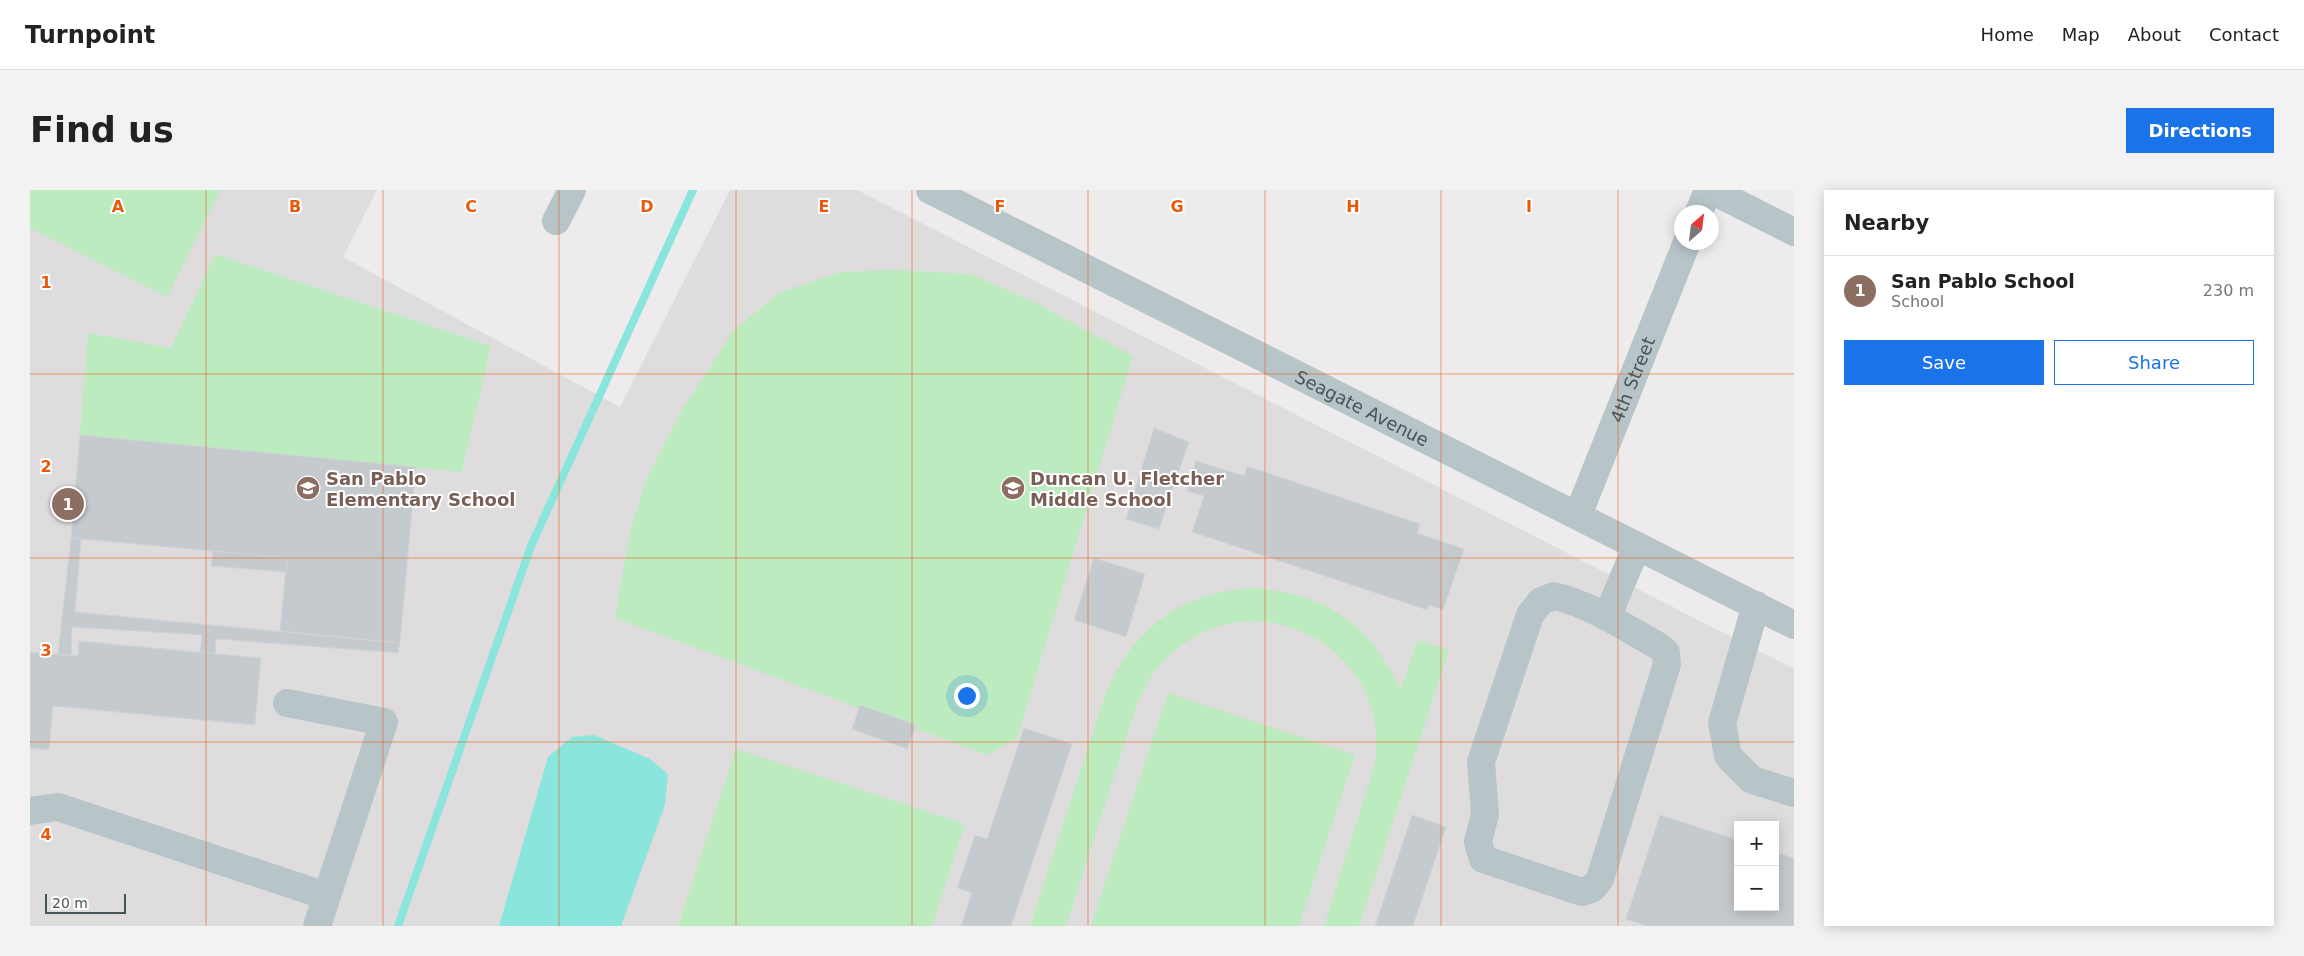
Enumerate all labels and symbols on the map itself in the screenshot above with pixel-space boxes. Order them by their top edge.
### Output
text: A [112,197,125,216]
text: B [289,197,301,216]
text: C [465,197,477,216]
text: D [640,197,654,216]
text: E [819,197,829,216]
text: F [995,197,1005,216]
text: G [1170,197,1184,216]
text: H [1346,197,1360,216]
text: I [1526,197,1532,216]
north arrow [1674,205,1719,250]
text: 1 [40,273,52,292]
street label: 4th Street [1606,334,1659,425]
street label: Seagate Avenue [1292,365,1433,450]
text: 2 [40,457,52,476]
place label: San Pablo Elementary School [326,468,515,510]
place label: Duncan U. Fletcher Middle School [1030,468,1224,510]
school or university icon: San Pablo Elementary School [295,475,321,501]
school or university icon: Duncan U. Fletcher Middle School [1000,475,1026,501]
pin: 1 [52,485,84,523]
text: 3 [40,641,52,660]
your location [954,683,980,709]
text: 4 [40,825,52,844]
scale bar [45,891,126,914]

